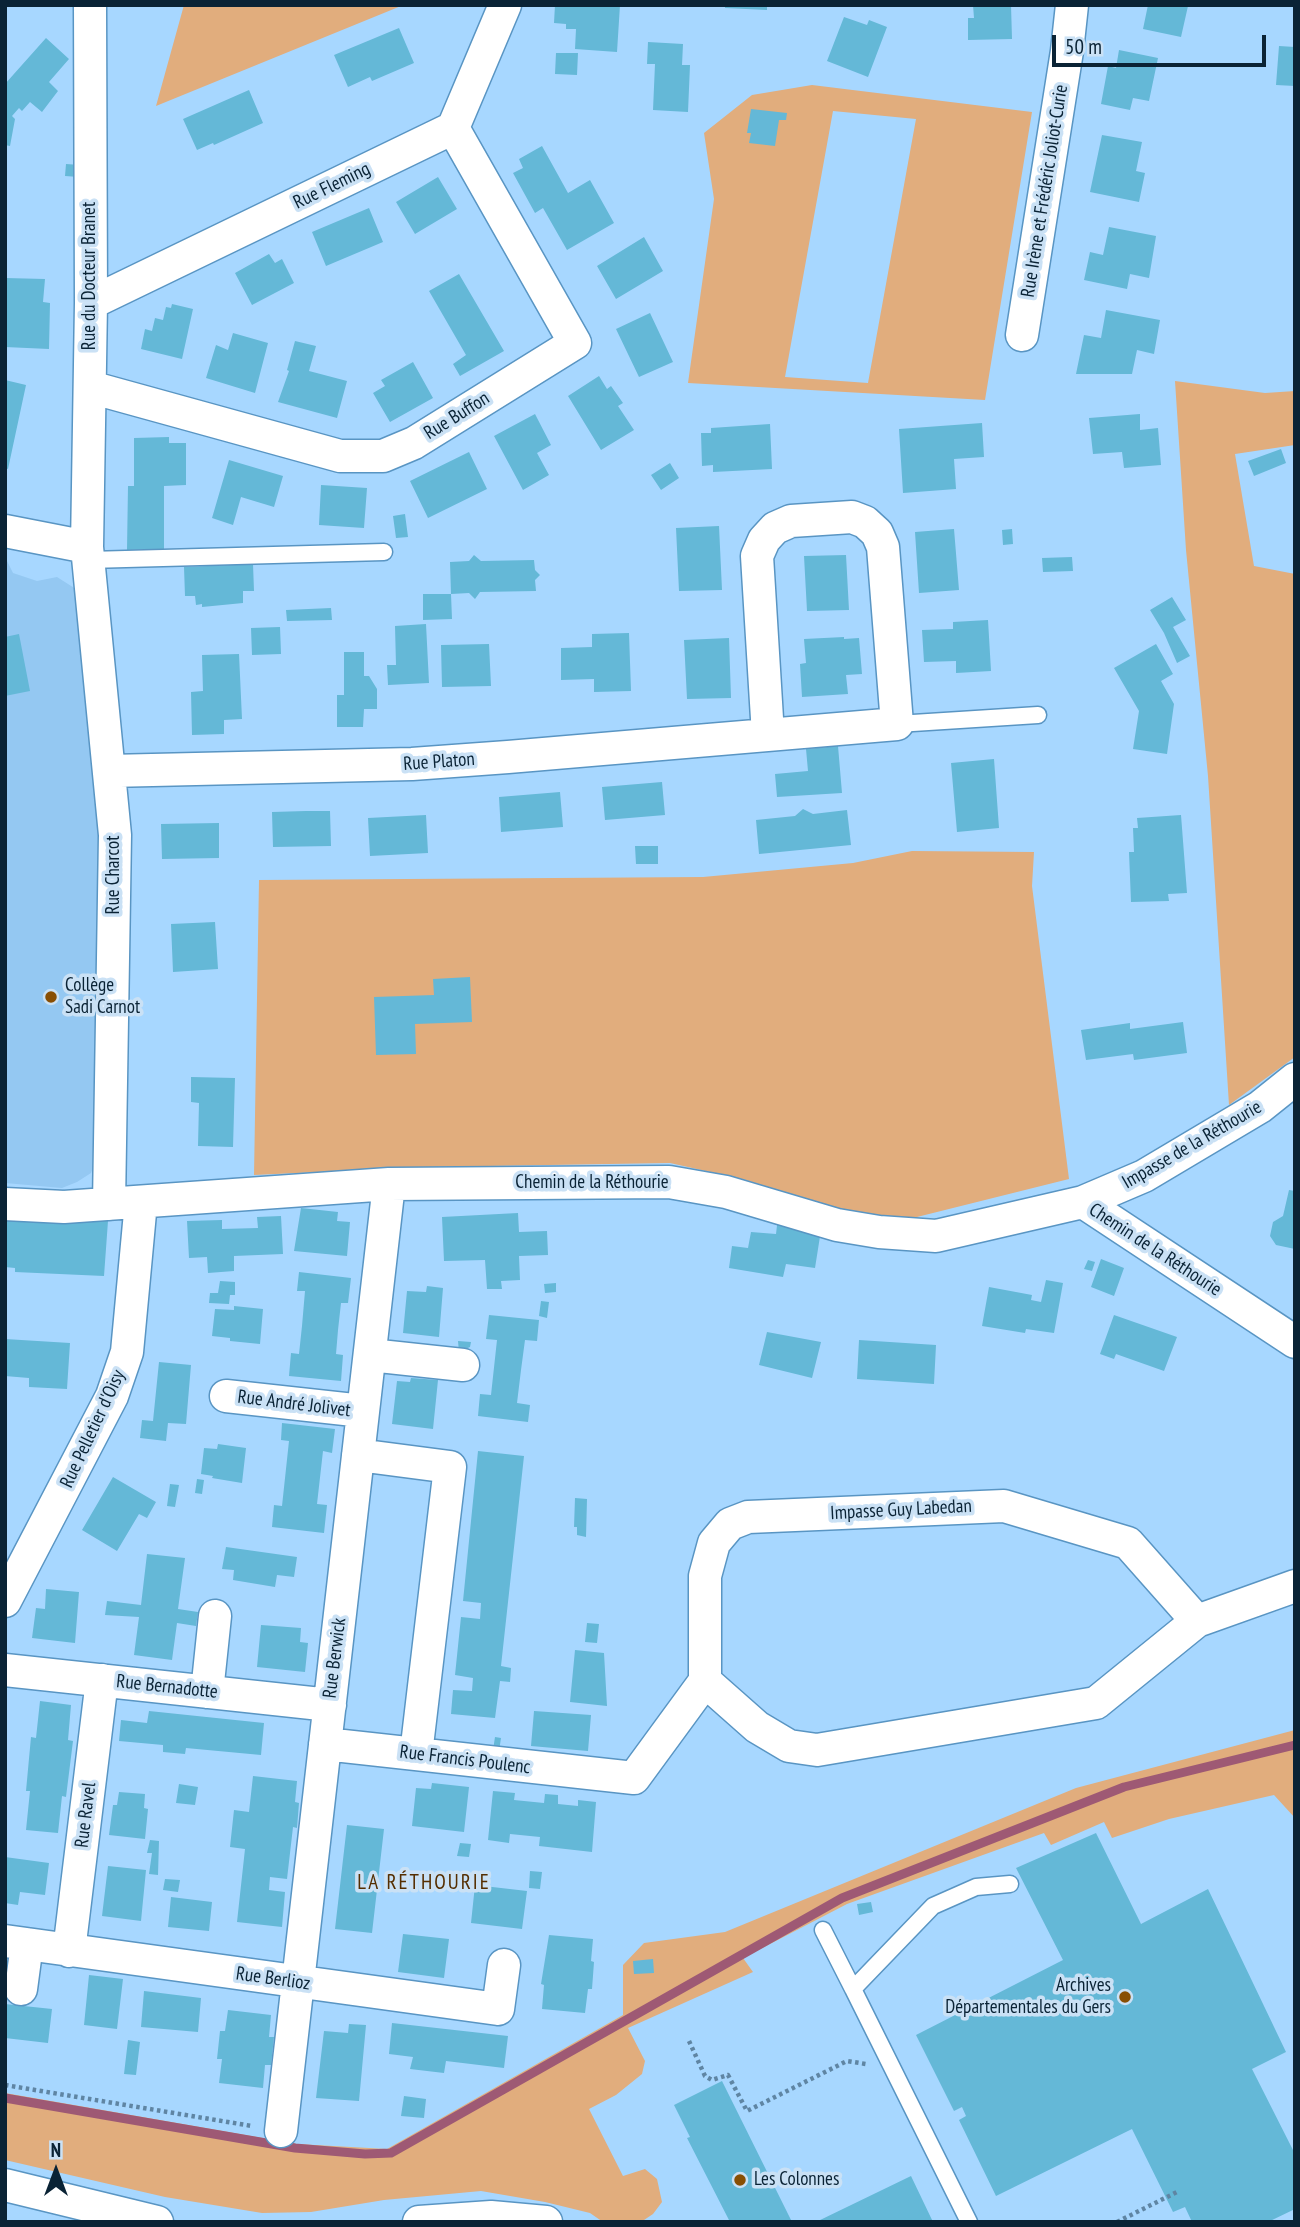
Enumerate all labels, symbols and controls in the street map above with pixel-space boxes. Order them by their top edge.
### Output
scale bar [1055,21,1268,65]
text: 50 m [1065,33,1102,60]
street label: Rue Irène et Frédéric Joliot-Curie [1017,83,1073,299]
street label: Rue Fleming [290,158,374,214]
street label: Rue du Docteur Branet [79,202,101,350]
street label: Rue Buffon [420,387,494,445]
street label: Rue Platon [403,748,475,776]
street label: Rue Charcot [103,836,125,914]
place label: Collège Sadi Carnot [65,975,140,1019]
marker: Collège Sadi Carnot [43,989,59,1005]
street label: Impasse de la Réthourie [1118,1096,1266,1194]
street label: Chemin de la Réthourie [515,1172,669,1194]
street label: Chemin de la Réthourie [1084,1199,1226,1301]
street label: Rue Pelletier d'Oisy [56,1366,130,1492]
street label: Rue André Jolivet [236,1386,352,1422]
street label: Impasse Guy Labedan [830,1495,972,1525]
street label: Rue Berwick [319,1617,351,1699]
street label: Rue Bernadotte [115,1670,219,1704]
street label: Rue Francis Poulenc [398,1741,532,1779]
street label: Rue Ravel [71,1781,101,1849]
district label: LA RÉTHOURIE [359,1870,489,1896]
street label: Rue Berlioz [234,1963,312,1995]
place label: Archives Départementales du Gers [945,1975,1111,2019]
marker: Archives Départementales du Gers [1117,1989,1133,2005]
north arrow [21,2136,91,2206]
text: N [51,2138,61,2162]
place label: Les Colonnes [754,2169,839,2191]
marker: Les Colonnes [732,2172,748,2188]

